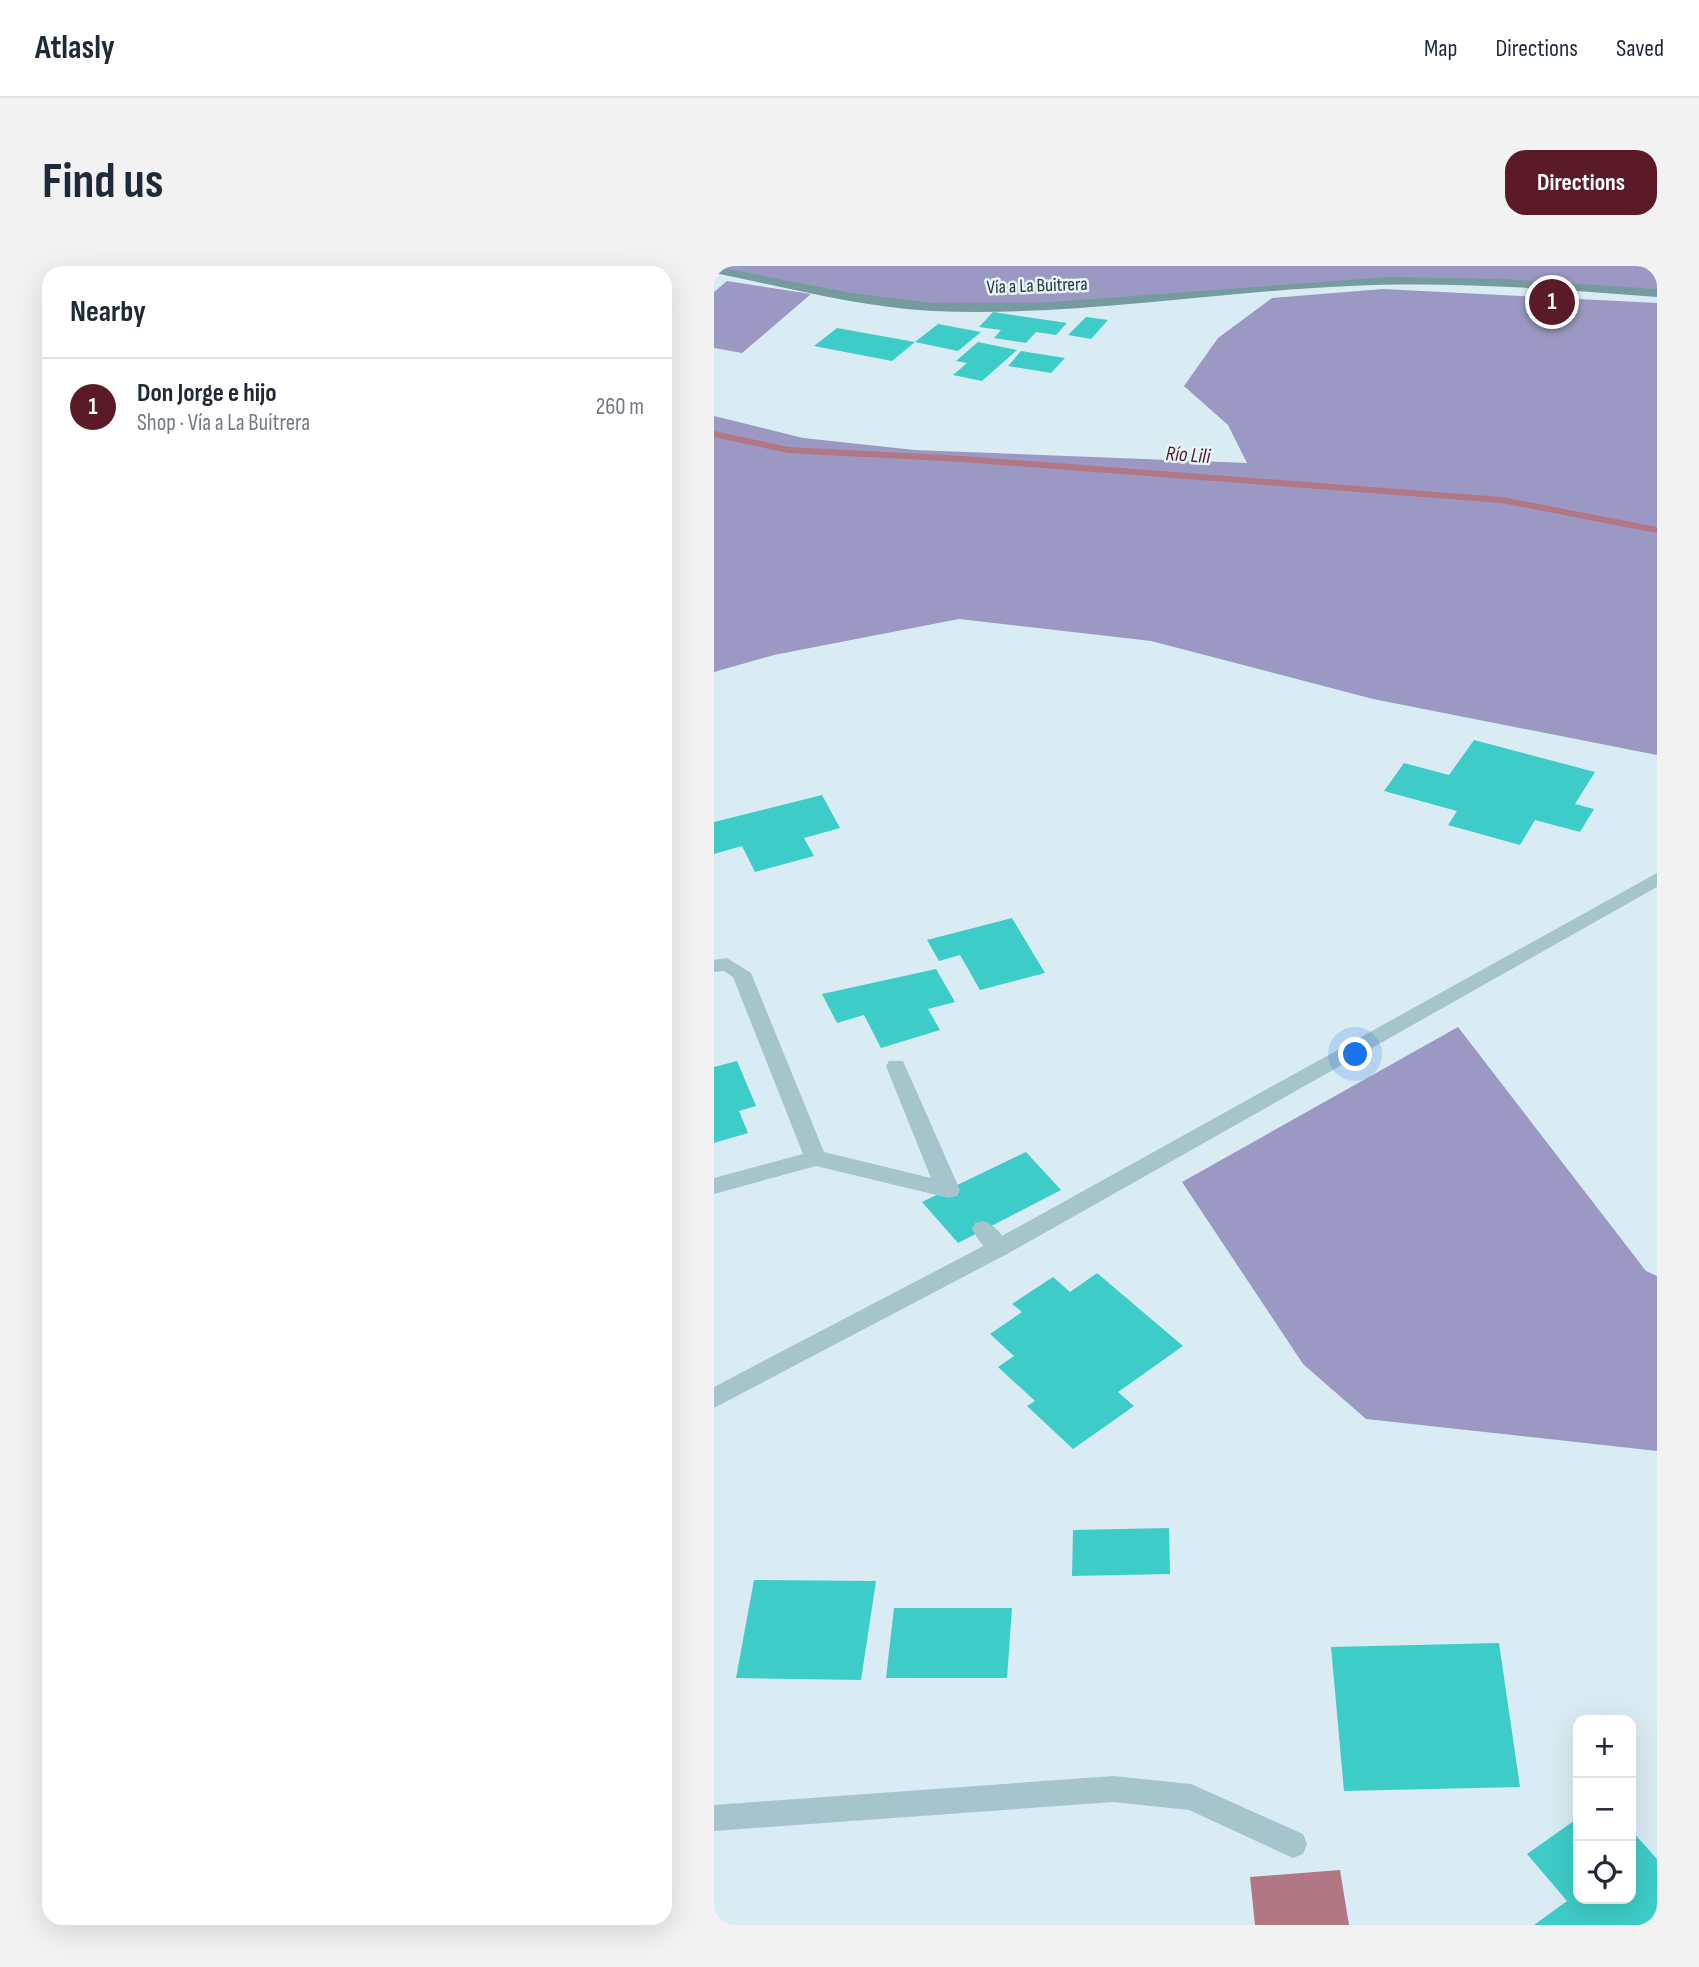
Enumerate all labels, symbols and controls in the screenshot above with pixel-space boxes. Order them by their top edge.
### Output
text: Atlasly [35,28,115,68]
text: Map [1424,34,1457,63]
text: Directions [1495,34,1578,63]
text: Saved [1616,34,1664,63]
button: Directions [1505,150,1657,215]
text: Find us [42,153,164,212]
street label: Vía a La Buitrera [986,273,1088,299]
pin: 1 [1529,276,1575,328]
text: Nearby [70,294,146,330]
text: Don Jorge e hijo [137,378,277,409]
text: 1 [88,393,98,421]
text: 260 m [596,393,644,421]
text: Shop · Vía a La Buitrera [137,409,310,437]
water label: Río Lili [1165,441,1212,469]
your location [1338,1037,1372,1071]
map controls [1573,1715,1636,1904]
button: + [1573,1715,1636,1778]
button: − [1573,1778,1636,1841]
button: locate [1573,1841,1636,1904]

